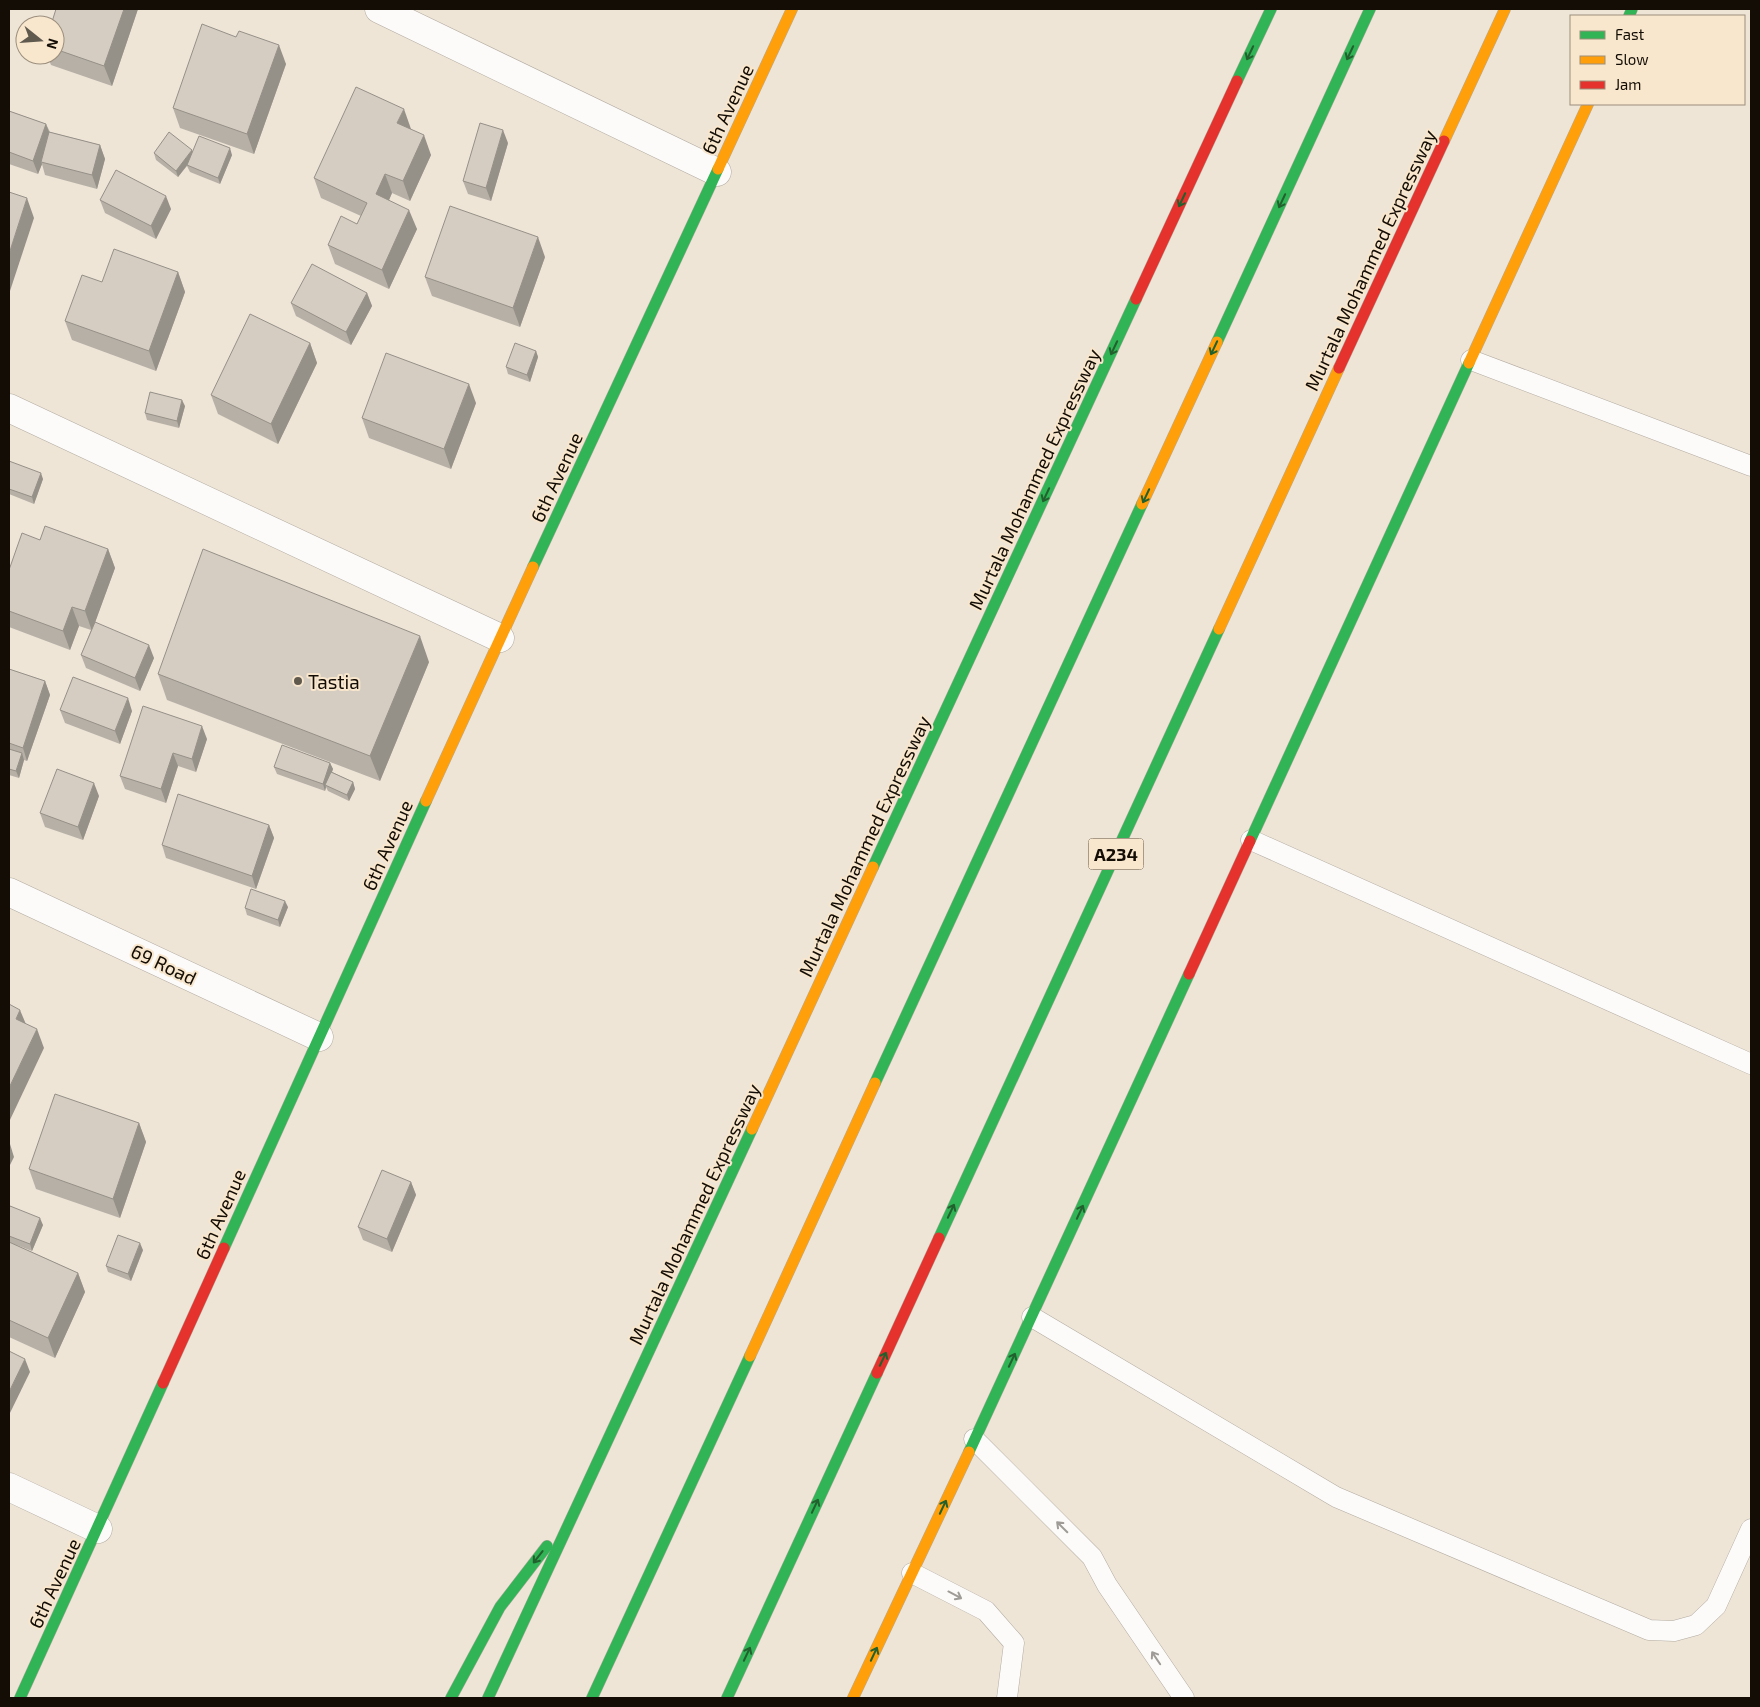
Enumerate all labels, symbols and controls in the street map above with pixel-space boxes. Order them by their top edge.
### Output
north arrow [15,15,65,65]
legend [1570,15,1745,105]
text: Fast [1615,25,1645,43]
text: N [43,37,63,51]
one-way arrow [1245,45,1255,60]
one-way arrow [1344,45,1354,60]
text: Slow [1615,50,1649,68]
street label: 6th Avenue [696,60,758,158]
text: Jam [1615,75,1641,93]
street label: Murtala Mohammed Expressway [1299,126,1441,394]
one-way arrow [1177,193,1187,208]
one-way arrow [1277,193,1286,208]
one-way arrow [1109,340,1118,355]
one-way arrow [1209,340,1218,355]
street label: Murtala Mohammed Expressway [963,345,1105,613]
street label: 6th Avenue [525,428,587,526]
one-way arrow [1040,487,1050,502]
one-way arrow [1141,488,1150,503]
place label: Tastia [308,670,360,693]
marker: Tastia [292,675,304,687]
street label: Murtala Mohammed Expressway [793,712,935,980]
street label: 6th Avenue [357,796,417,894]
road number: A234 [1088,839,1144,870]
street label: 69 Road [128,939,200,989]
street label: Murtala Mohammed Expressway [623,1080,765,1348]
street label: 6th Avenue [190,1165,250,1263]
one-way arrow [947,1204,957,1219]
one-way arrow [1076,1205,1085,1220]
one-way arrow [879,1352,889,1367]
one-way arrow [1007,1353,1017,1368]
one-way arrow [811,1499,820,1514]
one-way arrow [938,1500,948,1515]
one-way arrow [1056,1521,1068,1533]
street label: 6th Avenue [23,1534,85,1632]
one-way arrow [533,1550,543,1564]
one-way arrow [948,1590,963,1600]
one-way arrow [743,1647,752,1662]
one-way arrow [870,1647,879,1662]
one-way arrow [1151,1651,1162,1665]

